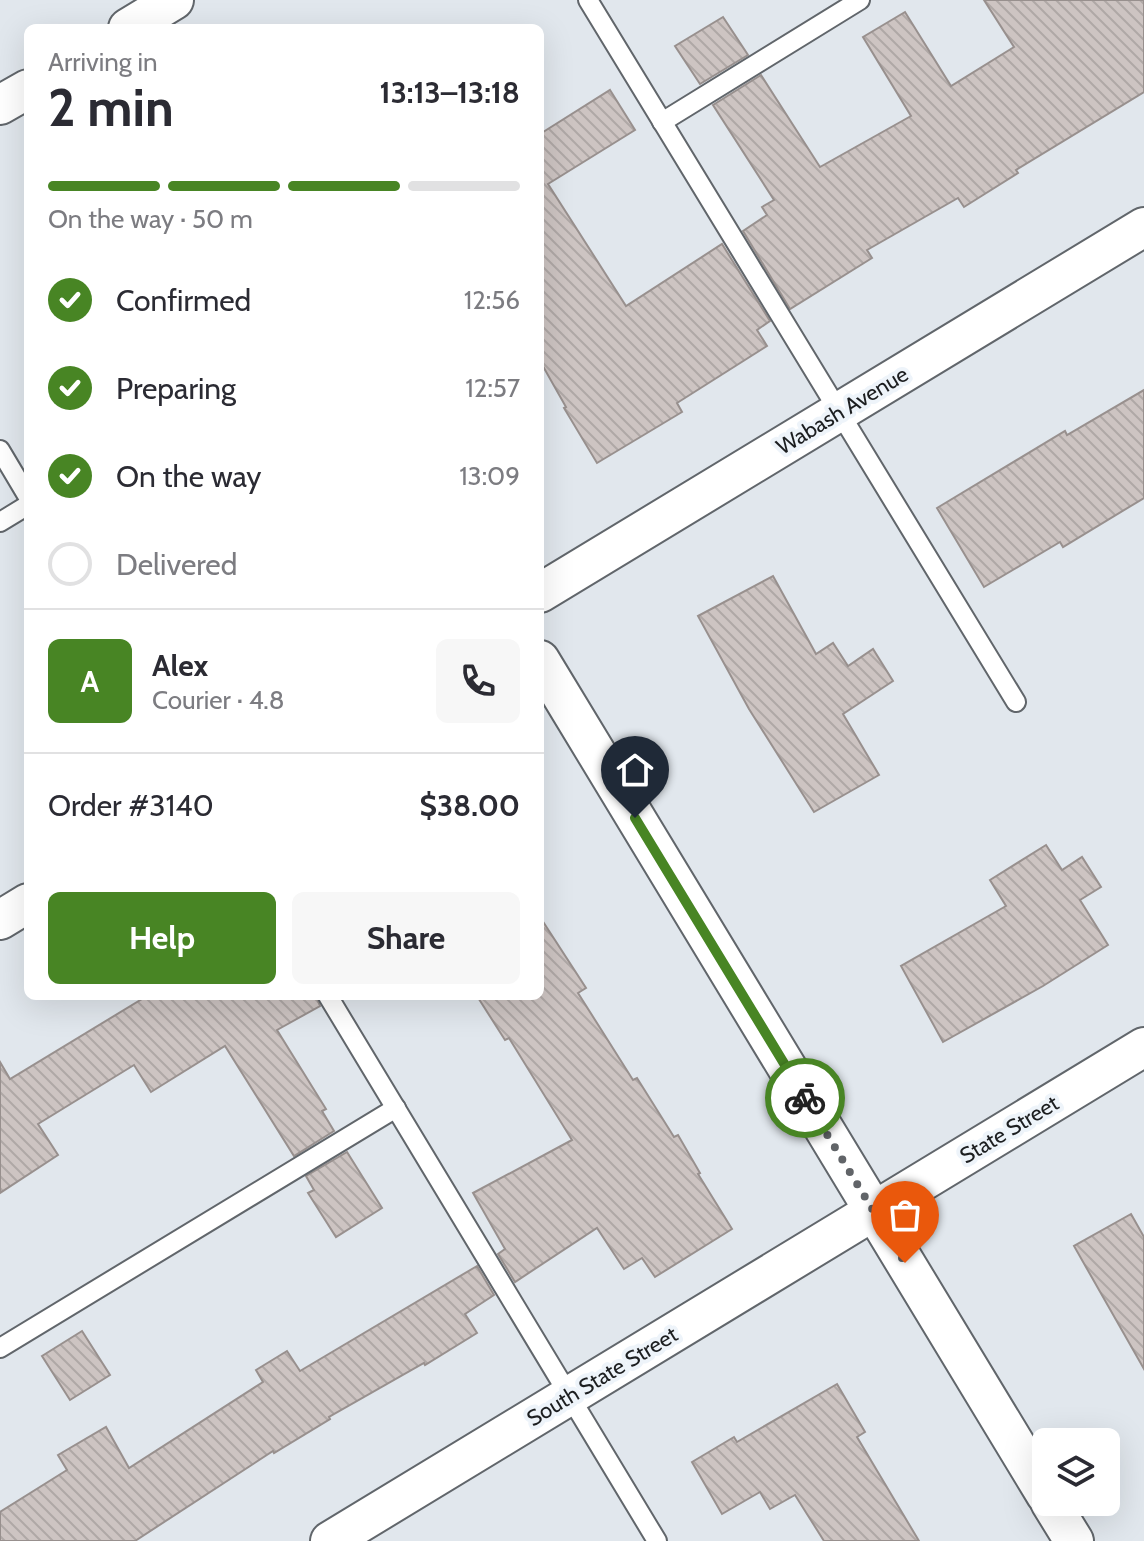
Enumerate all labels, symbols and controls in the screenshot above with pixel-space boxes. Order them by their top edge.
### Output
text: Arriving in [48,46,158,78]
text: 13:13–13:18 [380,74,520,111]
text: 2 min [48,76,174,139]
text: On the way · 50 m [48,203,253,235]
icon: check [48,278,92,322]
text: Confirmed [116,282,251,319]
text: 12:56 [464,284,520,316]
street label: Wabash Avenue [771,360,913,460]
icon: check [48,366,92,410]
text: Preparing [116,370,236,407]
text: 12:57 [465,372,520,404]
icon: check [48,454,92,498]
text: On the way [116,458,261,495]
text: 13:09 [459,460,520,492]
text: Delivered [116,546,237,583]
button: phone [436,639,520,723]
text: Alex [152,647,208,684]
text: A [81,663,99,700]
text: Courier · 4.8 [152,684,285,716]
pin [601,736,669,818]
icon: home [613,748,657,792]
text: Order #3140 [48,787,214,824]
text: $38.00 [420,787,520,824]
button: Help [48,892,276,984]
button: Share [292,892,520,984]
courier [765,1058,845,1138]
icon: bike [783,1076,827,1120]
street label: State Street [955,1089,1064,1169]
pin [871,1181,939,1263]
icon: bag [883,1193,927,1237]
street label: South State Street [522,1320,683,1432]
map controls [1032,1428,1120,1516]
button: layers [1032,1428,1120,1516]

